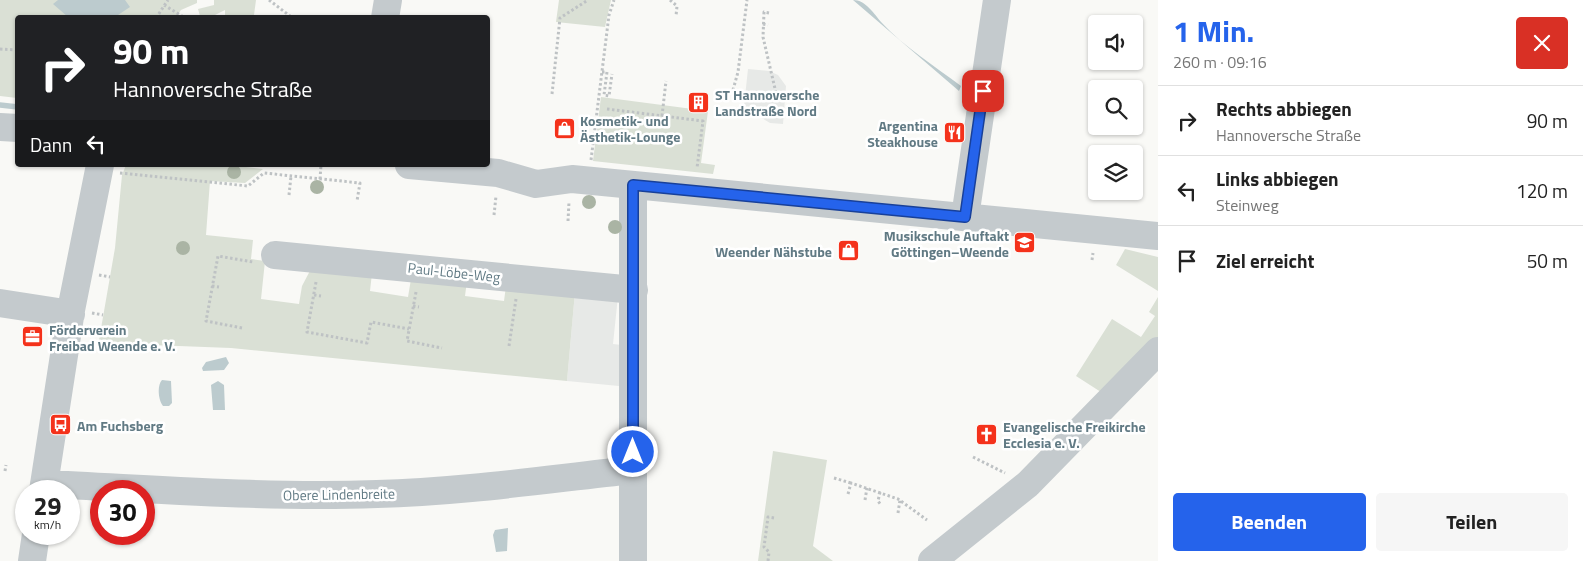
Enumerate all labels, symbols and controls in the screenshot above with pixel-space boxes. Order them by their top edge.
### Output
text: 1 Min. [1173,8,1254,54]
map controls [1088,15,1143,200]
button: sound [1088,15,1143,70]
button: close [1516,17,1568,69]
text: 90 m [113,24,189,78]
icon: right [30,35,95,100]
text: 260 m · 09:16 [1173,50,1267,74]
pin [962,70,1004,112]
text: Hannoversche Straße [113,72,312,106]
icon: arrive [969,77,997,105]
button: search [1088,80,1143,135]
place label: ST Hannoversche Landstraße Nord [715,84,819,121]
building icon: ST Hannoversche Landstraße Nord [687,90,711,114]
text: Rechts abbiegen [1216,94,1352,123]
text: 90 m [1527,106,1568,135]
icon: right [1173,107,1201,135]
place label: Kosmetik- und Ästhetik-Lounge [580,110,680,147]
place label: Argentina Steakhouse [867,115,938,152]
shop icon: Kosmetik- und Ästhetik-Lounge [552,116,576,140]
restaurant icon: Argentina Steakhouse [942,121,966,145]
text: Hannoversche Straße [1216,123,1361,147]
text: Dann [30,130,72,159]
icon: left [82,130,110,158]
button: layers [1088,145,1143,200]
text: Links abbiegen [1216,164,1339,193]
text: 120 m [1516,176,1568,205]
icon: left [1173,177,1201,205]
text: Steinweg [1216,193,1279,217]
place label: Musikschule Auftakt Göttingen–Weende [884,225,1009,262]
school or university icon: Musikschule Auftakt Göttingen–Weende [1013,231,1037,255]
shop icon: Weender Nähstube [836,239,860,263]
place label: Weender Nähstube [715,241,832,262]
text: Ziel erreicht [1216,246,1314,275]
text: 50 m [1527,246,1568,275]
icon: arrive [1173,247,1201,275]
street label: Paul-Löbe-Weg [407,257,501,287]
place label: Förderverein Freibad Weende e. V. [49,319,176,356]
office icon: Förderverein Freibad Weende e. V. [21,325,45,349]
bus stop icon: Am Fuchsberg [49,413,73,437]
place label: Am Fuchsberg [77,415,164,436]
place label: Evangelische Freikirche Ecclesia e. V. [1003,416,1146,453]
church icon: Evangelische Freikirche Ecclesia e. V. [975,422,999,446]
position arrow [606,425,658,477]
speed limit sign: 30 [90,480,155,545]
street label: Obere Lindenbreite [283,483,395,505]
text: 29 [33,487,62,525]
button: Beenden [1173,493,1366,551]
button: Teilen [1376,493,1568,551]
text: km/h [34,515,61,534]

